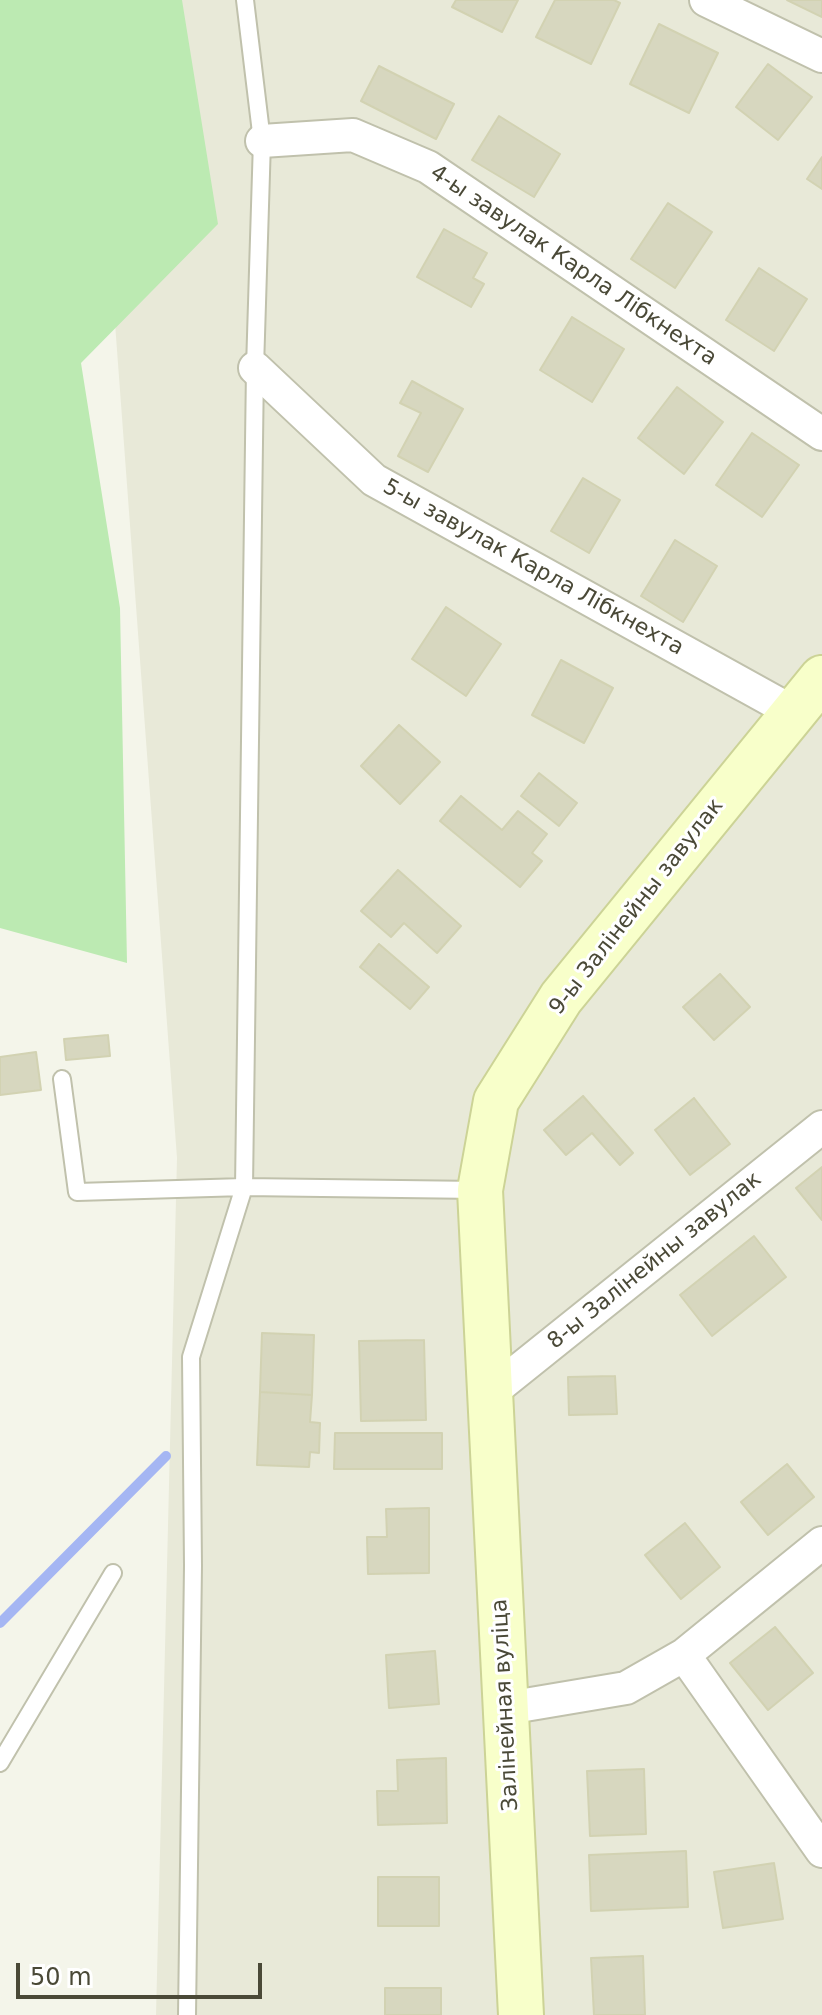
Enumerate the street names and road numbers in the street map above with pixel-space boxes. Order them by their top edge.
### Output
street label: 4-ы завулак Карла Лібкнехта [425,160,721,372]
street label: 5-ы завулак Карла Лібкнехта [378,474,688,662]
street label: 9-ы Залінейны завулак [544,794,730,1020]
street label: 8-ы Залінейны завулак [543,1167,767,1355]
street label: Залінейная вуліца [487,1598,525,1812]

